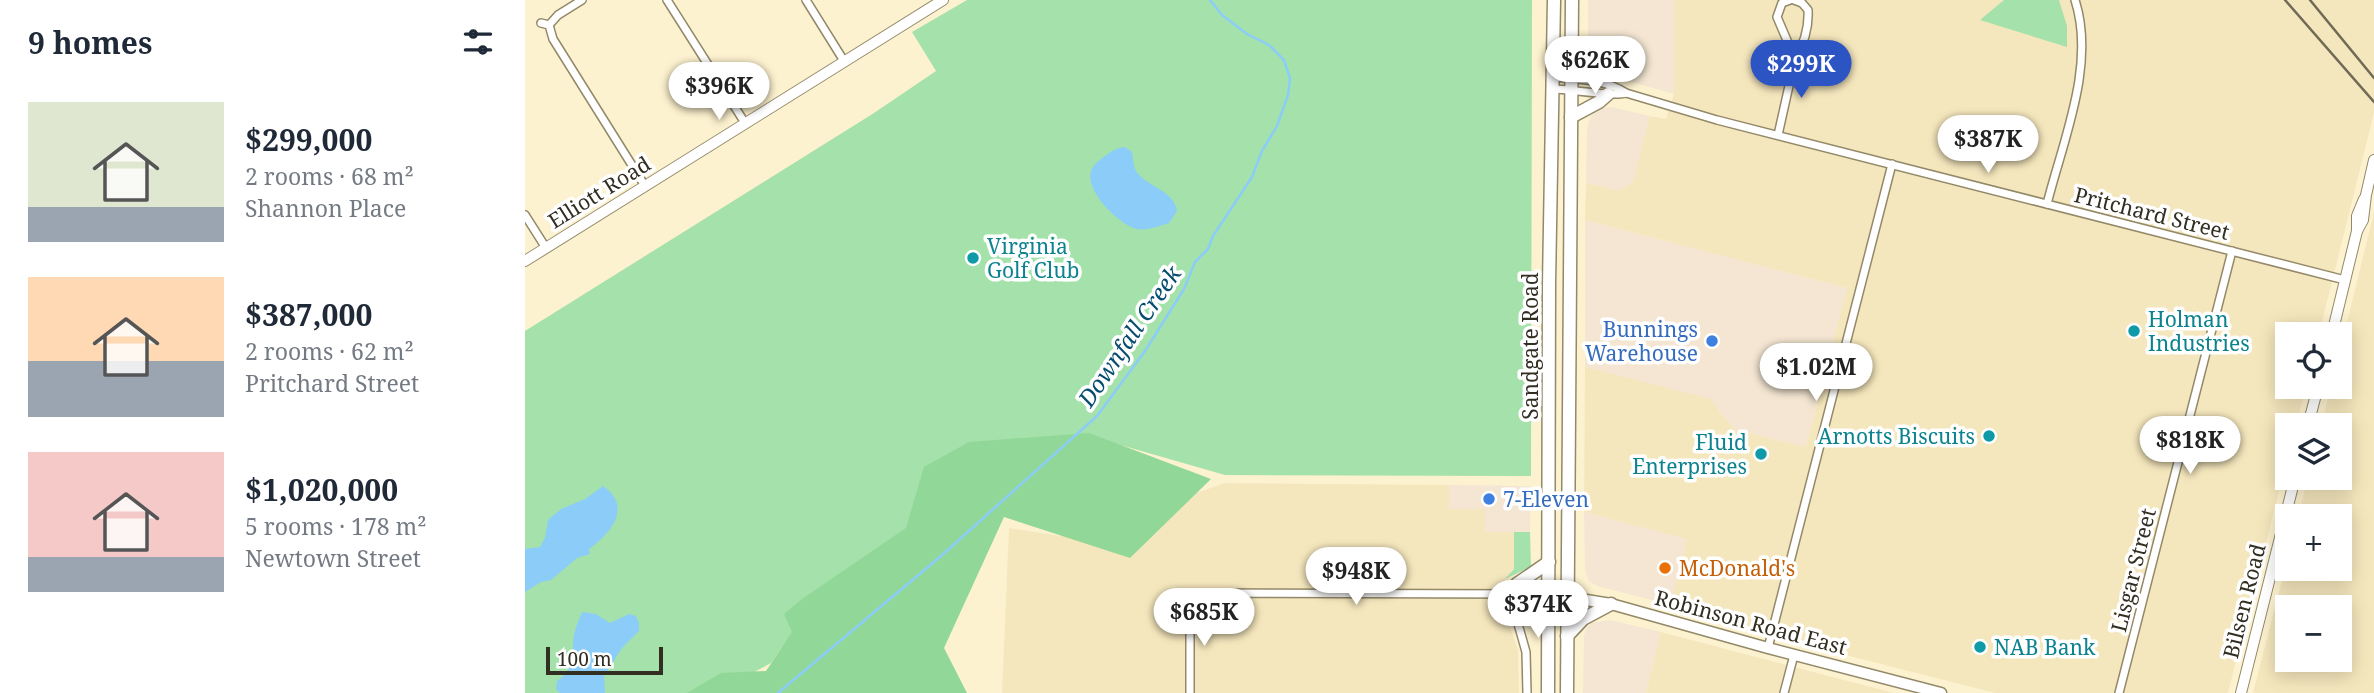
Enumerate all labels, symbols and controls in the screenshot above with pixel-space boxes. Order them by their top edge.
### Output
text: 9 homes [28,22,152,63]
icon: filters [459,23,497,61]
pin: $626K [1546,36,1644,96]
pin: $299K [1752,41,1850,100]
text: $626K [1561,43,1629,75]
text: $299K [1767,47,1835,79]
pin: $396K [670,62,768,122]
text: $396K [685,69,753,101]
pin: $387K [1939,116,2037,175]
text: $299,000 [245,119,372,160]
text: $387K [1954,122,2022,154]
icon: home [84,130,168,214]
street label: Elliott Road [542,149,656,235]
text: 2 rooms · 68 m² [245,160,414,192]
street label: Pritchard Street [2071,180,2233,246]
text: Shannon Place [245,192,406,224]
place label: Virginia Golf Club [987,232,1079,284]
marker: Virginia Golf Club [965,250,981,266]
water label: Downfall Creek [1069,258,1189,414]
street label: Sandgate Road [1516,272,1544,420]
text: $387,000 [245,294,372,335]
icon: home [84,305,168,389]
place label: Holman Industries [2148,305,2250,357]
place label: Bunnings Warehouse [1585,315,1698,367]
map controls [2275,322,2352,672]
button: locate [2275,322,2352,399]
marker: Holman Industries [2126,323,2142,339]
marker: Bunnings Warehouse [1704,333,1720,349]
text: 2 rooms · 62 m² [245,335,414,367]
pin: $1.02M [1759,344,1873,403]
text: $1.02M [1776,350,1856,382]
text: Pritchard Street [245,367,419,399]
button: layers [2275,413,2352,490]
pin: $818K [2141,416,2239,476]
place label: Arnotts Biscuits [1818,422,1975,450]
text: $818K [2156,423,2224,455]
place label: Fluid Enterprises [1632,428,1747,480]
marker: Arnotts Biscuits [1981,428,1997,444]
marker: Fluid Enterprises [1753,446,1769,462]
text: $1,020,000 [245,469,398,510]
icon: home [84,480,168,564]
place label: 7-Eleven [1503,485,1589,513]
marker: 7-Eleven [1481,491,1497,507]
button: + [2275,504,2352,581]
street label: Lisgar Street [2104,505,2162,635]
text: 5 rooms · 178 m² [245,510,427,542]
street label: Bilsen Road [2216,541,2272,661]
text: Newtown Street [245,542,421,574]
pin: $948K [1307,548,1405,607]
text: $948K [1322,554,1390,586]
place label: McDonald's [1679,554,1795,582]
marker: McDonald's [1657,560,1673,576]
pin: $374K [1489,580,1587,640]
street label: Robinson Road East [1652,583,1850,661]
text: $374K [1504,587,1572,619]
pin: $685K [1155,588,1253,648]
text: $685K [1170,595,1238,627]
button: − [2275,595,2352,672]
place label: NAB Bank [1994,633,2096,661]
marker: NAB Bank [1972,639,1988,655]
scale bar [546,644,663,676]
text: 100 m [557,646,612,672]

